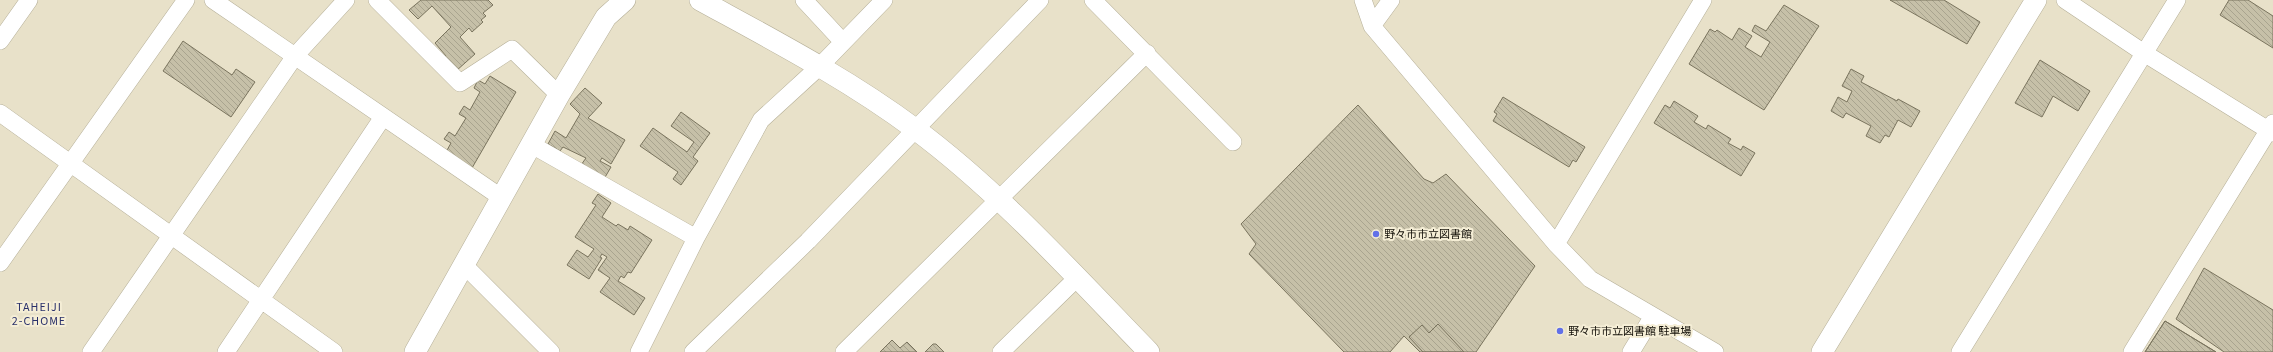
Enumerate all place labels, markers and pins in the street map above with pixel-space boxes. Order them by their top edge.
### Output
place label: 野々市市立図書館 [1384,227,1472,242]
marker: 野々市市立図書館 [1371,229,1381,239]
place label: 野々市市立図書館 駐車場 [1568,324,1691,339]
marker: 野々市市立図書館 駐車場 [1555,326,1565,336]

